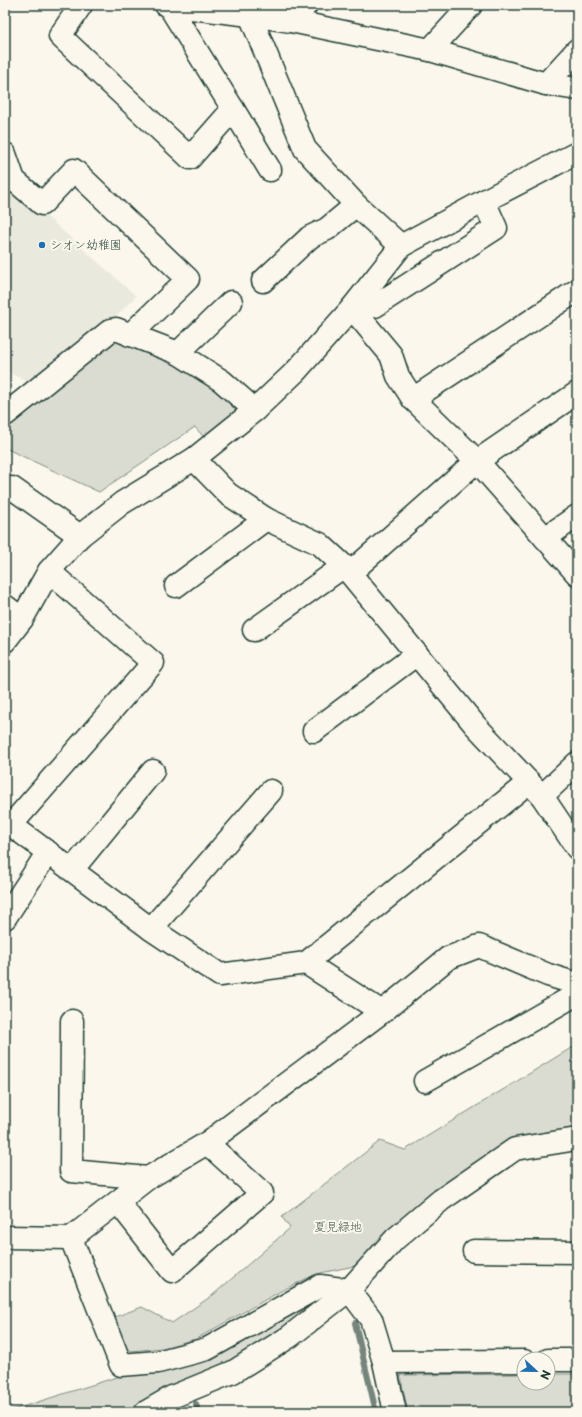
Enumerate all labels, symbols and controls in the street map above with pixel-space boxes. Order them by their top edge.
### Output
place label: シオン幼稚園 [50,235,122,253]
marker: シオン幼稚園 [37,240,47,250]
park label: 夏見緑地 [314,1217,362,1235]
north arrow [516,1351,556,1391]
text: N [536,1368,555,1382]

